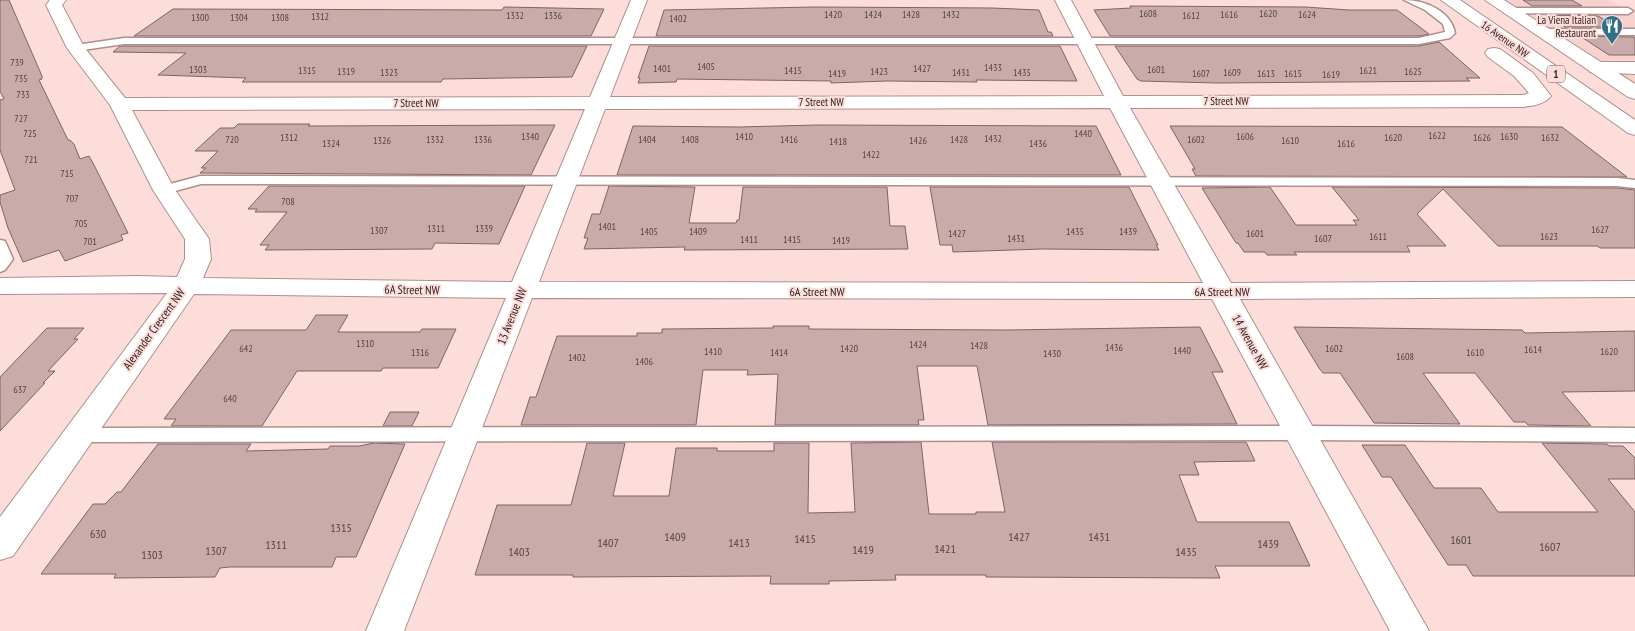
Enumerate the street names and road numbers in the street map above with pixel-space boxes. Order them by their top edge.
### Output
street label: 16 Avenue NW [1478,17,1532,61]
road number: 1 [1547,66,1565,82]
street label: 7 Street NW [1203,94,1249,108]
street label: 7 Street NW [798,95,844,109]
street label: 7 Street NW [393,96,439,110]
street label: 6A Street NW [384,282,440,297]
street label: 6A Street NW [789,284,845,299]
street label: 6A Street NW [1194,284,1250,299]
street label: Alexander Crescent NW [119,285,188,372]
street label: 13 Avenue NW [493,285,530,347]
street label: 14 Avenue NW [1229,312,1272,372]

